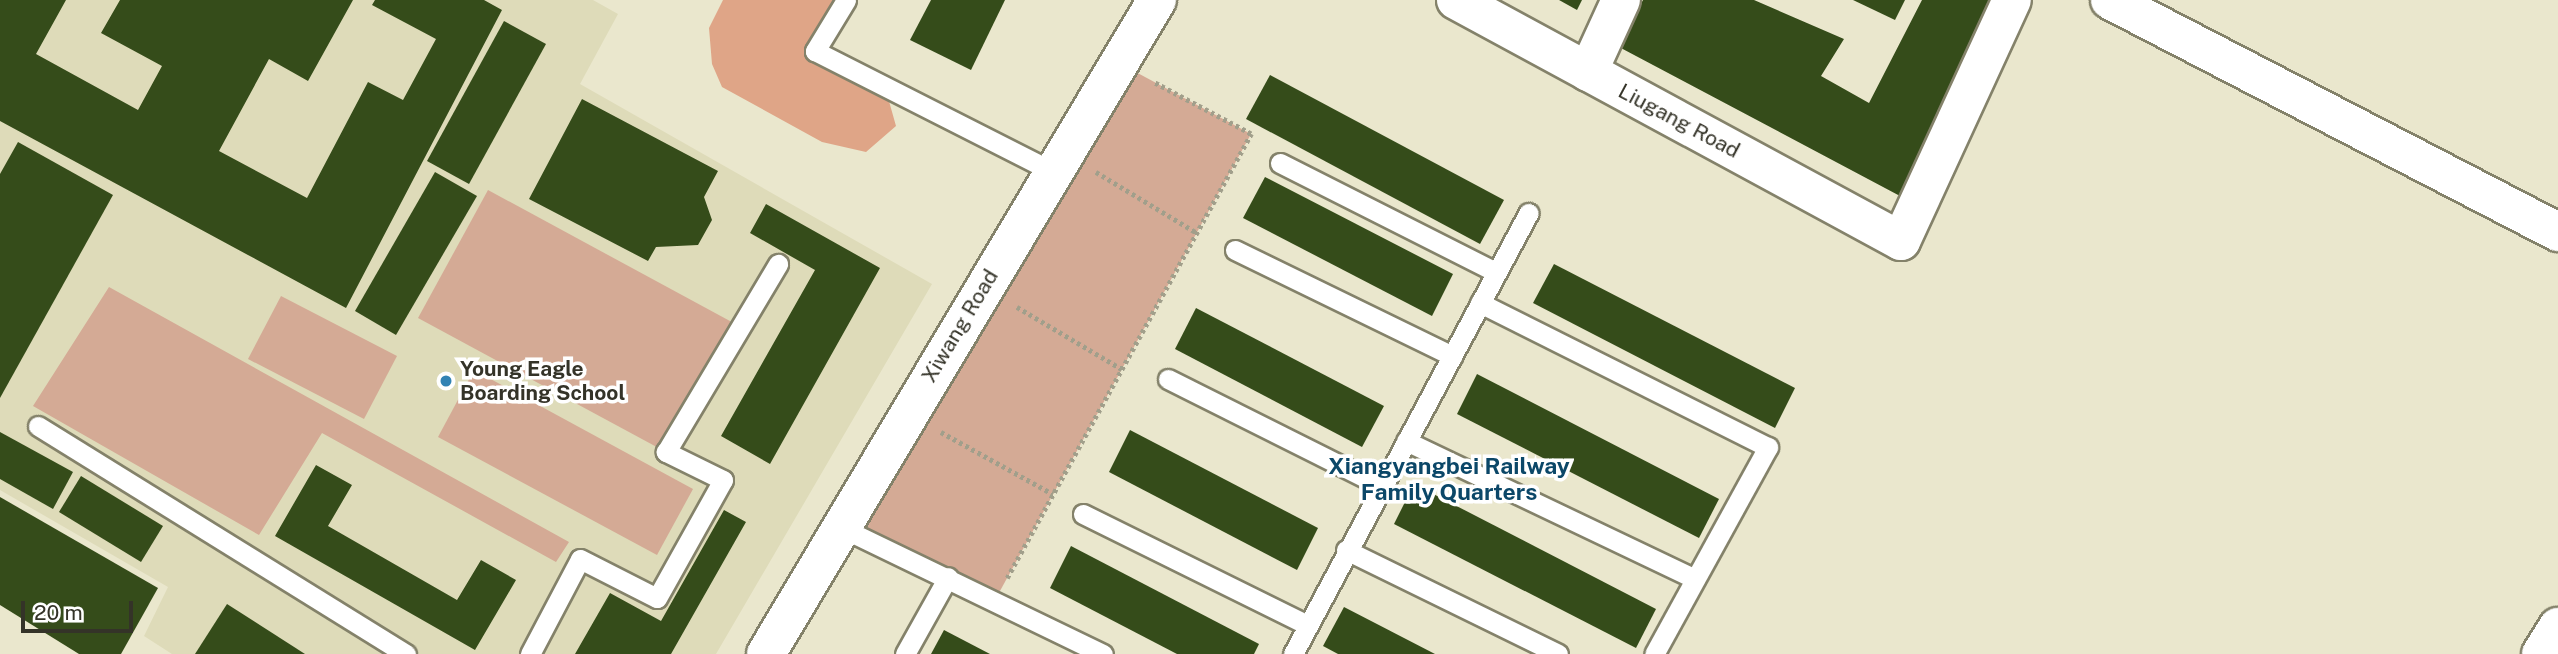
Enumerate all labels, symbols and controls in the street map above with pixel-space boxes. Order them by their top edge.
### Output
street label: Liugang Road [1614,78,1744,164]
street label: Xiwang Road [916,265,1004,387]
place label: Young Eagle Boarding School [460,356,625,406]
marker: Young Eagle Boarding School [438,373,454,389]
district label: Xiangyangbei Railway Family Quarters [1328,452,1570,506]
scale bar [24,588,136,632]
text: 20 m [34,600,83,625]

